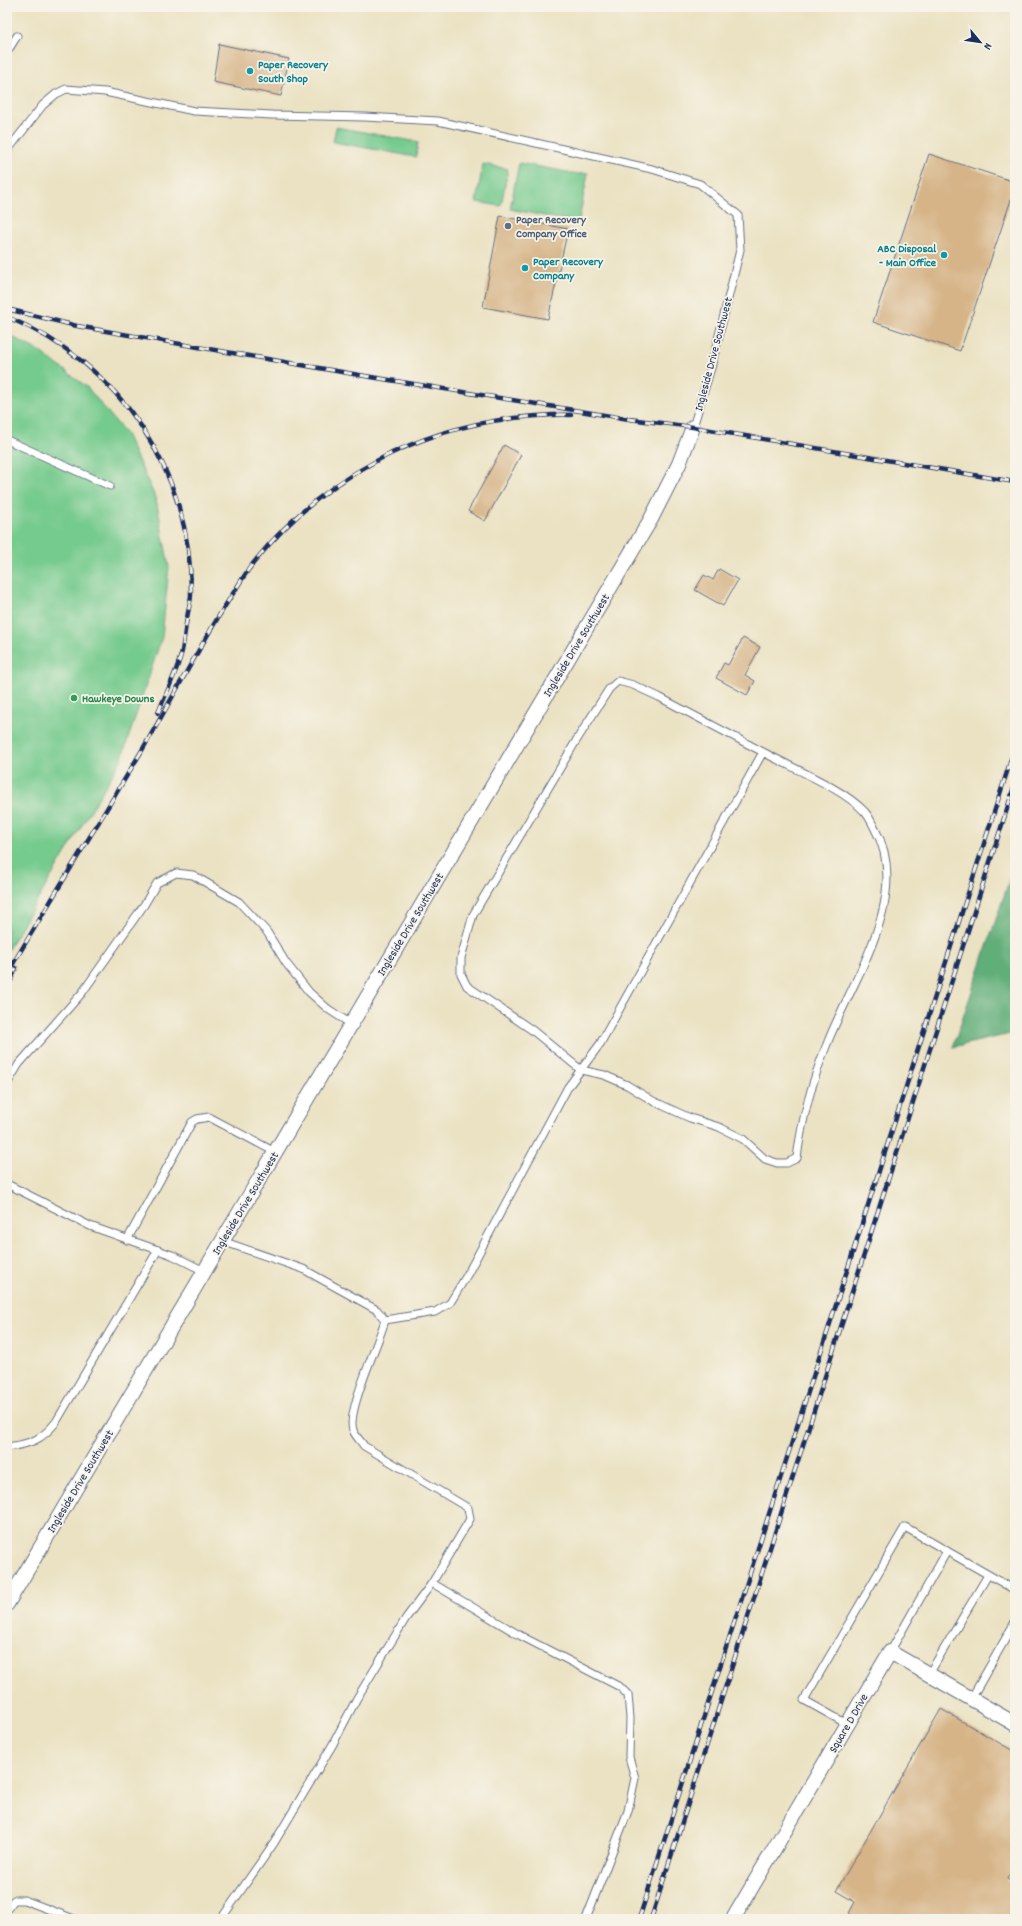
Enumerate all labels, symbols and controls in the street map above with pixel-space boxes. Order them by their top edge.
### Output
north arrow [960,22,1000,62]
text: N [978,40,995,53]
place label: Paper Recovery South Shop [258,57,329,88]
marker: Paper Recovery South Shop [245,66,255,76]
place label: Paper Recovery Company Office [516,212,588,243]
marker: Paper Recovery Company Office [503,221,513,231]
place label: ABC Disposal - Main Office [877,241,937,272]
marker: ABC Disposal - Main Office [939,250,949,260]
place label: Paper Recovery Company [533,254,604,285]
marker: Paper Recovery Company [520,263,530,273]
street label: Ingleside Drive Southwest [691,295,738,413]
street label: Ingleside Drive Southwest [540,590,615,701]
place label: Hawkeye Downs [82,691,154,708]
marker: Hawkeye Downs [69,693,79,703]
street label: Ingleside Drive Southwest [374,869,449,980]
street label: Ingleside Drive Southwest [209,1148,284,1259]
street label: Ingleside Drive Southwest [44,1426,119,1537]
street label: Square D Drive [825,1691,873,1757]

